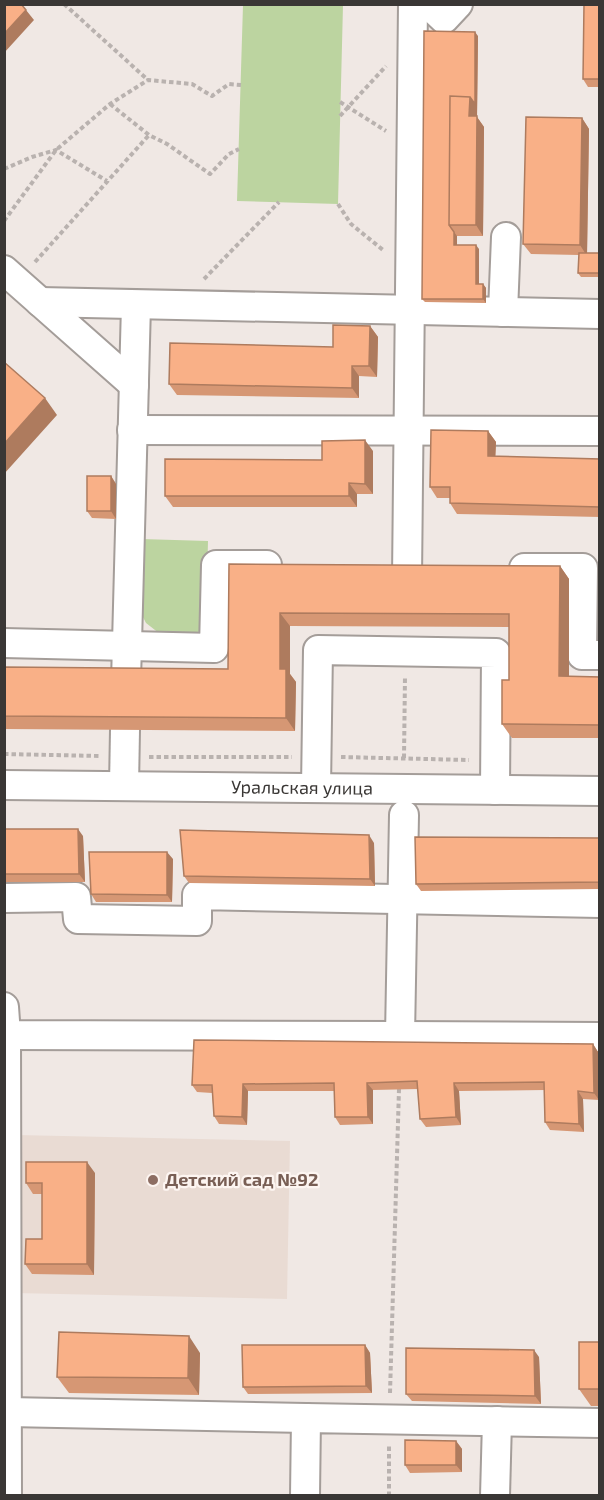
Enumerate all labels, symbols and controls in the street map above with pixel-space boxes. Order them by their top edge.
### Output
street label: Уральская улица [231,775,373,799]
place label: Детский сад №92 [165,1168,318,1190]
marker: Детский сад №92 [146,1173,160,1187]

